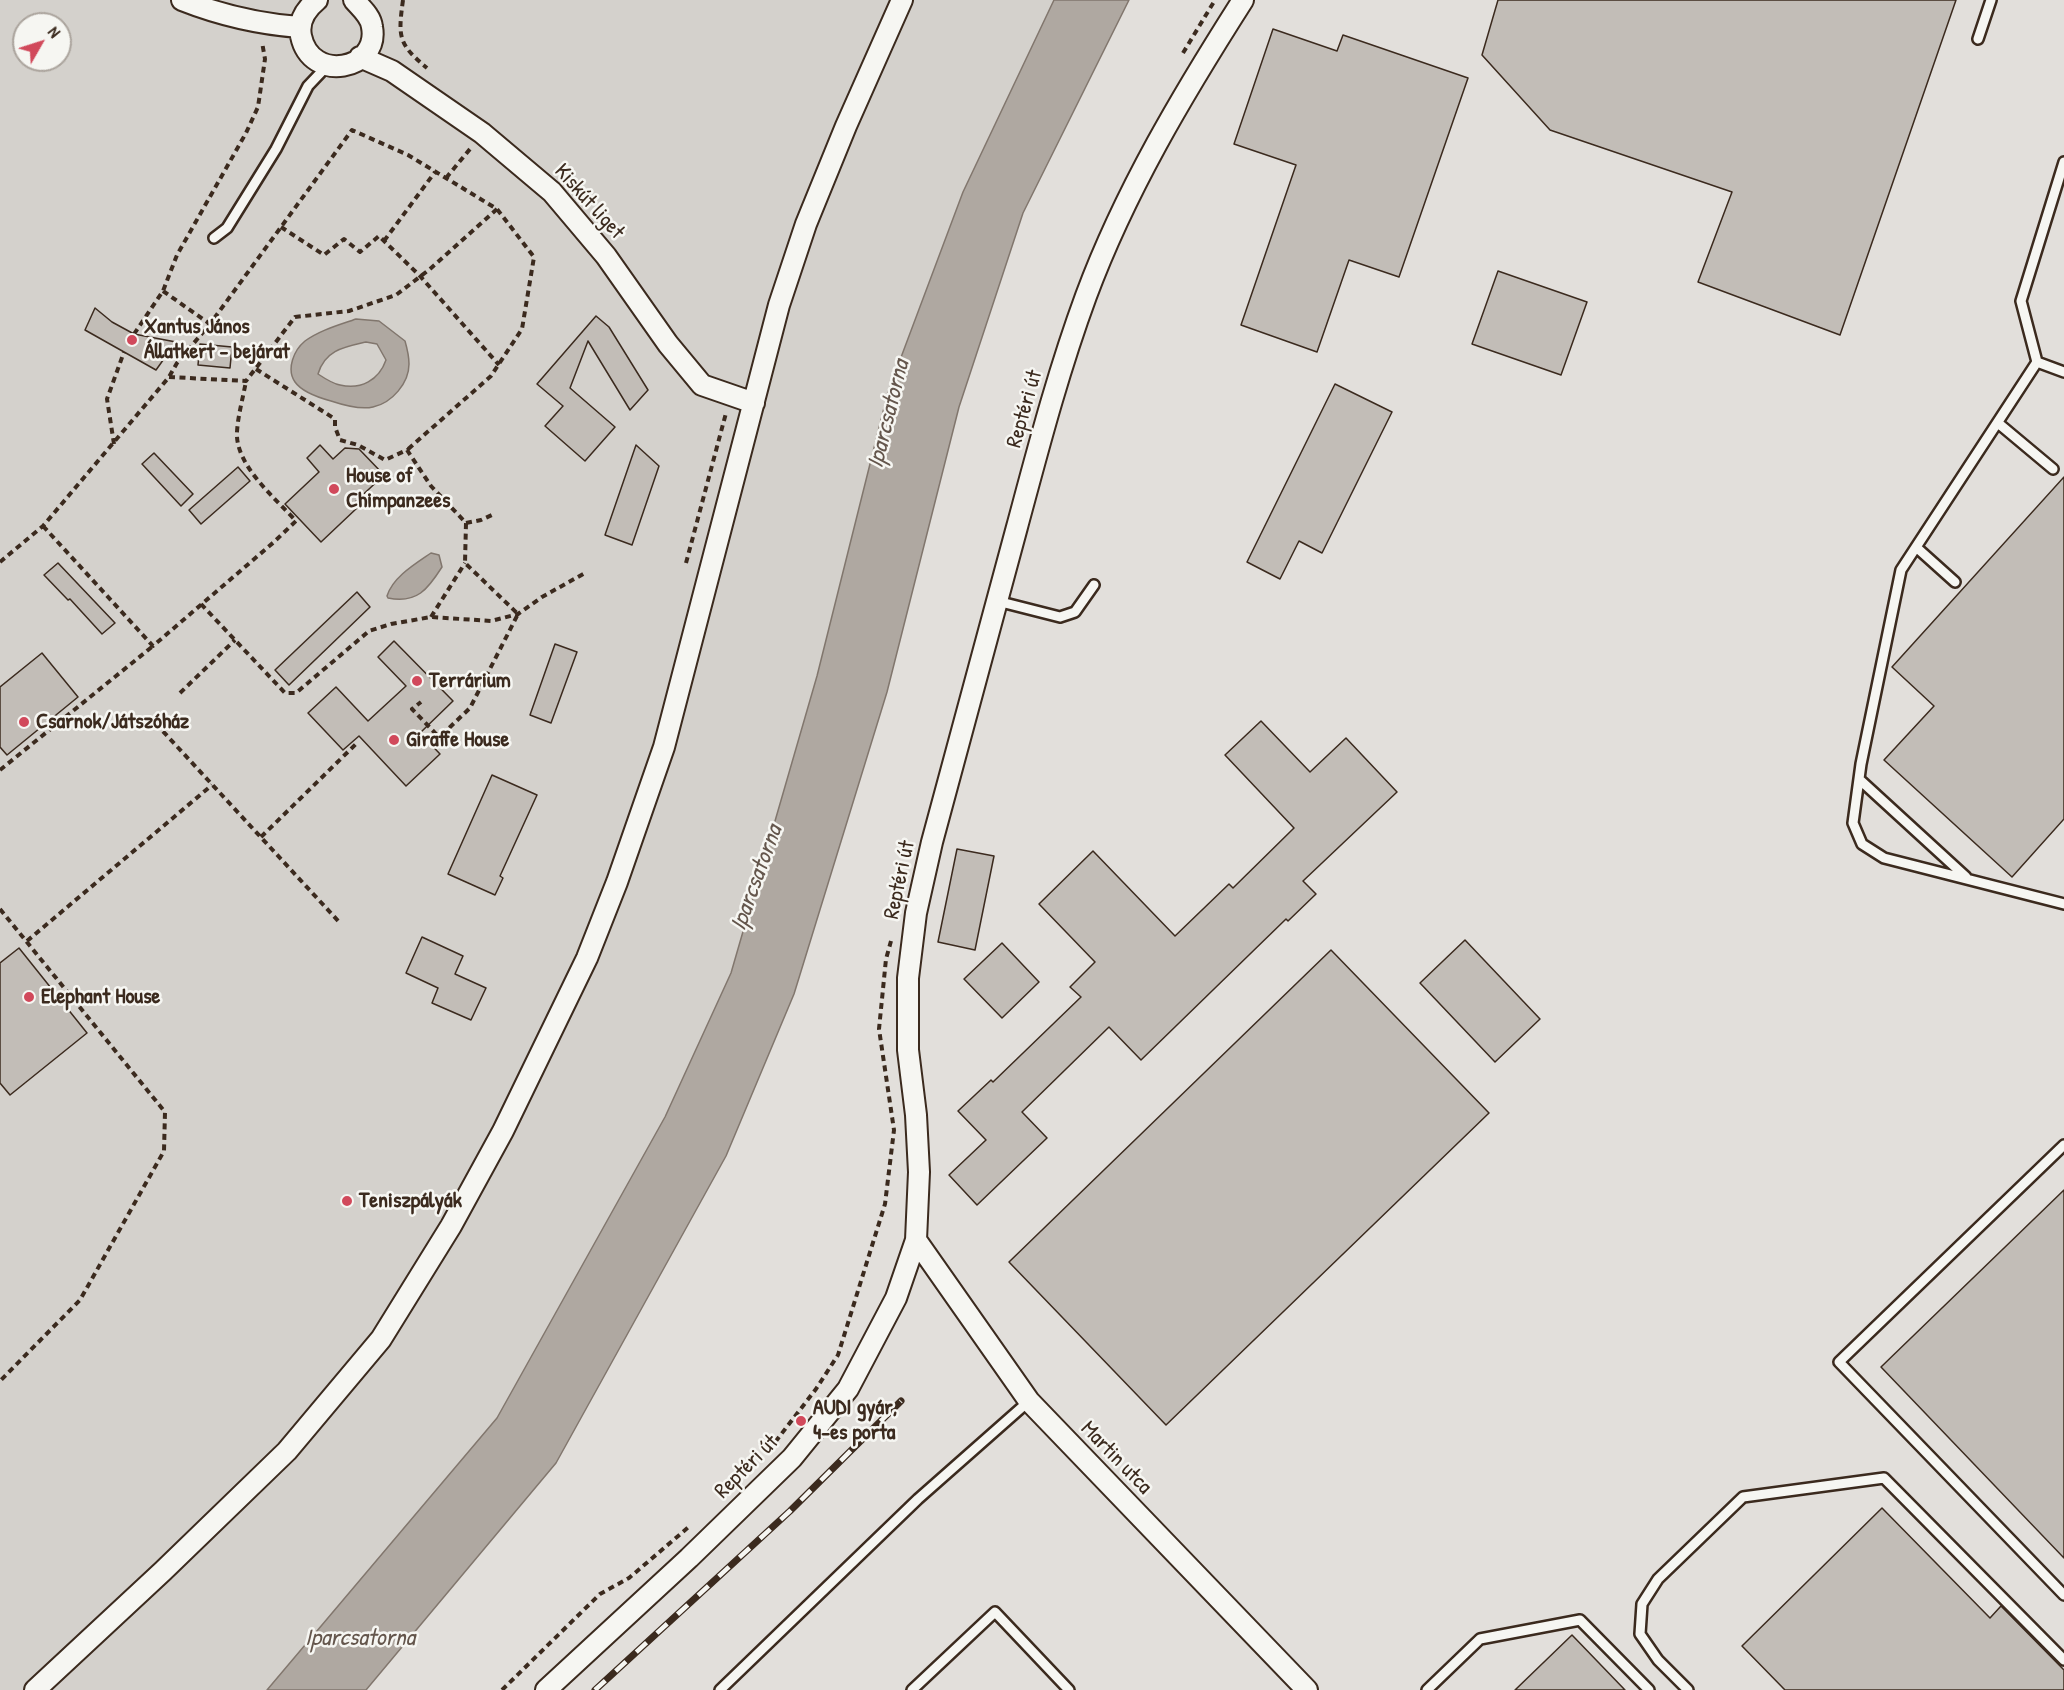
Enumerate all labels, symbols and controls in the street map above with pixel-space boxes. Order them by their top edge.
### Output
north arrow [12,12,72,72]
text: N [43,22,66,42]
street label: Kiskút liget [548,159,630,245]
place label: Xantus János Állatkert - bejárat [144,314,290,366]
marker: Xantus János Állatkert - bejárat [125,333,139,347]
water label: Iparcsatorna [862,357,916,471]
street label: Reptéri út [1001,367,1049,451]
place label: House of Chimpanzees [346,463,451,514]
marker: House of Chimpanzees [327,482,341,496]
place label: Terrárium [429,668,511,694]
marker: Terrárium [410,674,424,688]
place label: Csarnok/Játszóház [36,709,189,735]
marker: Csarnok/Játszóház [17,715,31,729]
place label: Giraffe House [406,727,509,753]
marker: Giraffe House [387,733,401,747]
water label: Iparcsatorna [725,821,789,935]
street label: Reptéri út [879,838,921,922]
place label: Elephant House [41,984,160,1010]
marker: Elephant House [22,990,36,1004]
place label: Teniszpályák [359,1188,462,1214]
marker: Teniszpályák [340,1194,354,1208]
place label: AUDI gyár, 4-es porta [813,1395,897,1446]
marker: AUDI gyár, 4-es porta [794,1414,808,1428]
street label: Martin utca [1075,1416,1157,1500]
street label: Reptéri út [710,1430,784,1504]
water label: Iparcsatorna [305,1625,415,1653]

